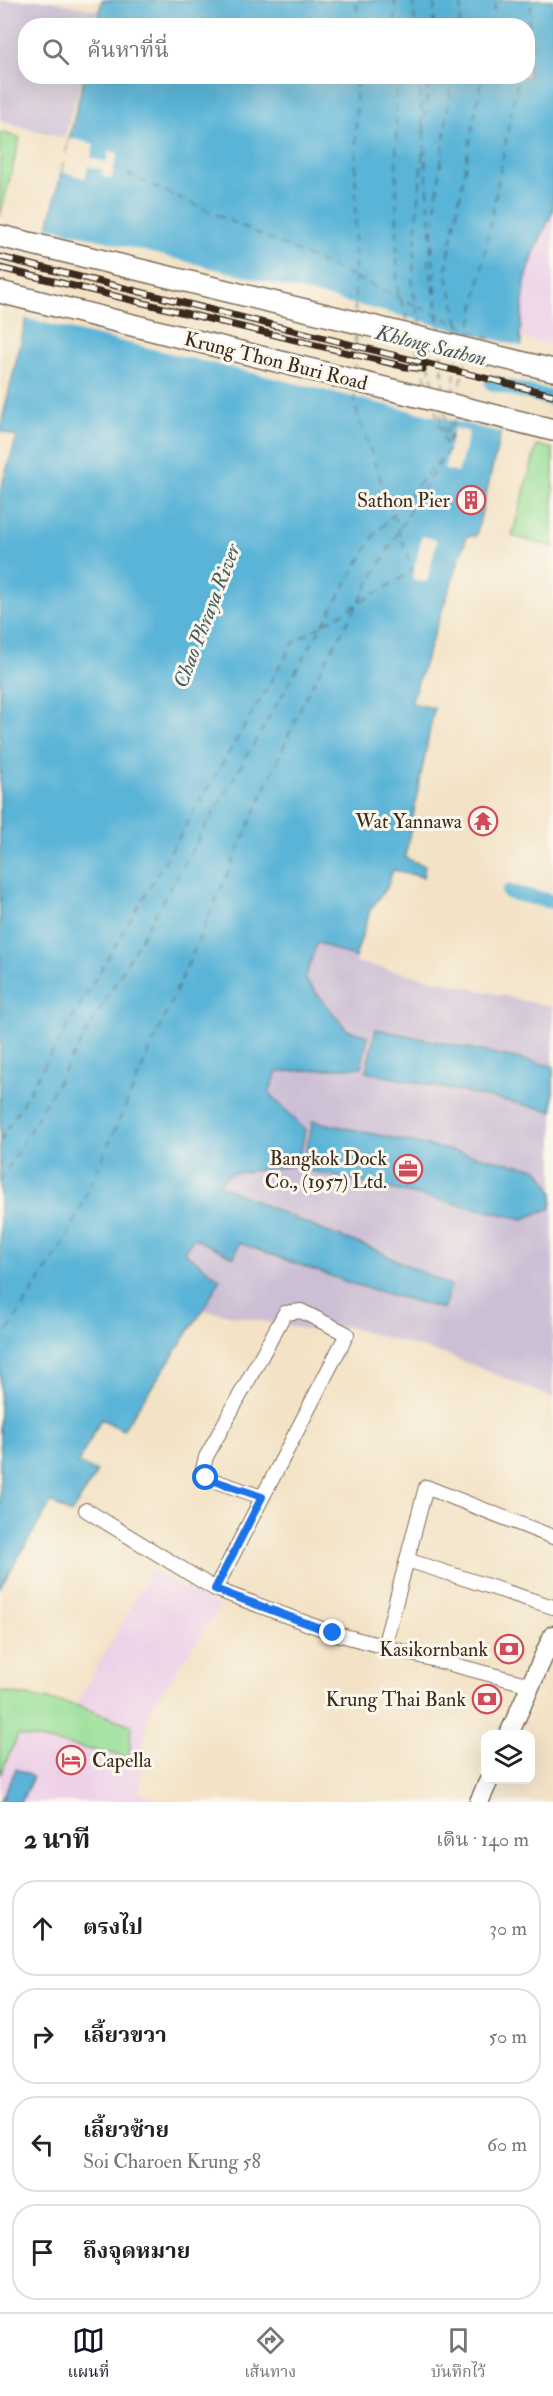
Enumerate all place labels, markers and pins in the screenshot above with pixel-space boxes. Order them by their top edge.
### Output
building icon: Sathon Pier [455,484,487,516]
place label: Sathon Pier [357,488,451,513]
temple icon: Wat Yannawa [467,805,499,837]
place label: Wat Yannawa [354,809,463,834]
place label: Bangkok Dock Co., (1957) Ltd. [265,1146,387,1194]
office icon: Bangkok Dock Co., (1957) Ltd. [392,1153,424,1185]
bank icon: Kasikornbank [493,1633,525,1665]
place label: Kasikornbank [379,1637,488,1662]
bank icon: Krung Thai Bank [471,1683,503,1715]
place label: Krung Thai Bank [326,1687,466,1712]
hotel icon: Capella [55,1744,87,1776]
place label: Capella [92,1748,153,1774]

